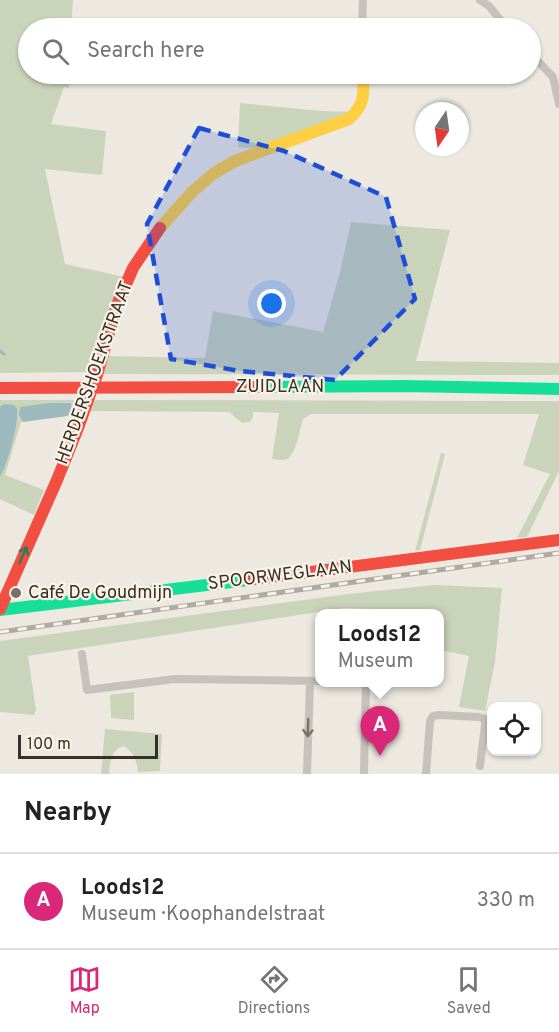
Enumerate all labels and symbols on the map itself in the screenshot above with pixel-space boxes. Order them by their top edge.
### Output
north arrow [415,102,469,156]
street label: HERDERSHOEKSTRAAT [51,278,139,468]
your location [257,289,286,318]
street label: ZUIDLAAN [236,376,324,399]
one-way arrow [19,546,30,564]
street label: SPOORWEGLAAN [207,556,353,596]
place label: Café De Goudmijn [28,582,172,605]
marker: Café De Goudmijn [9,586,23,600]
pin: A [360,706,400,756]
one-way arrow [303,717,314,737]
scale bar [18,732,158,760]

